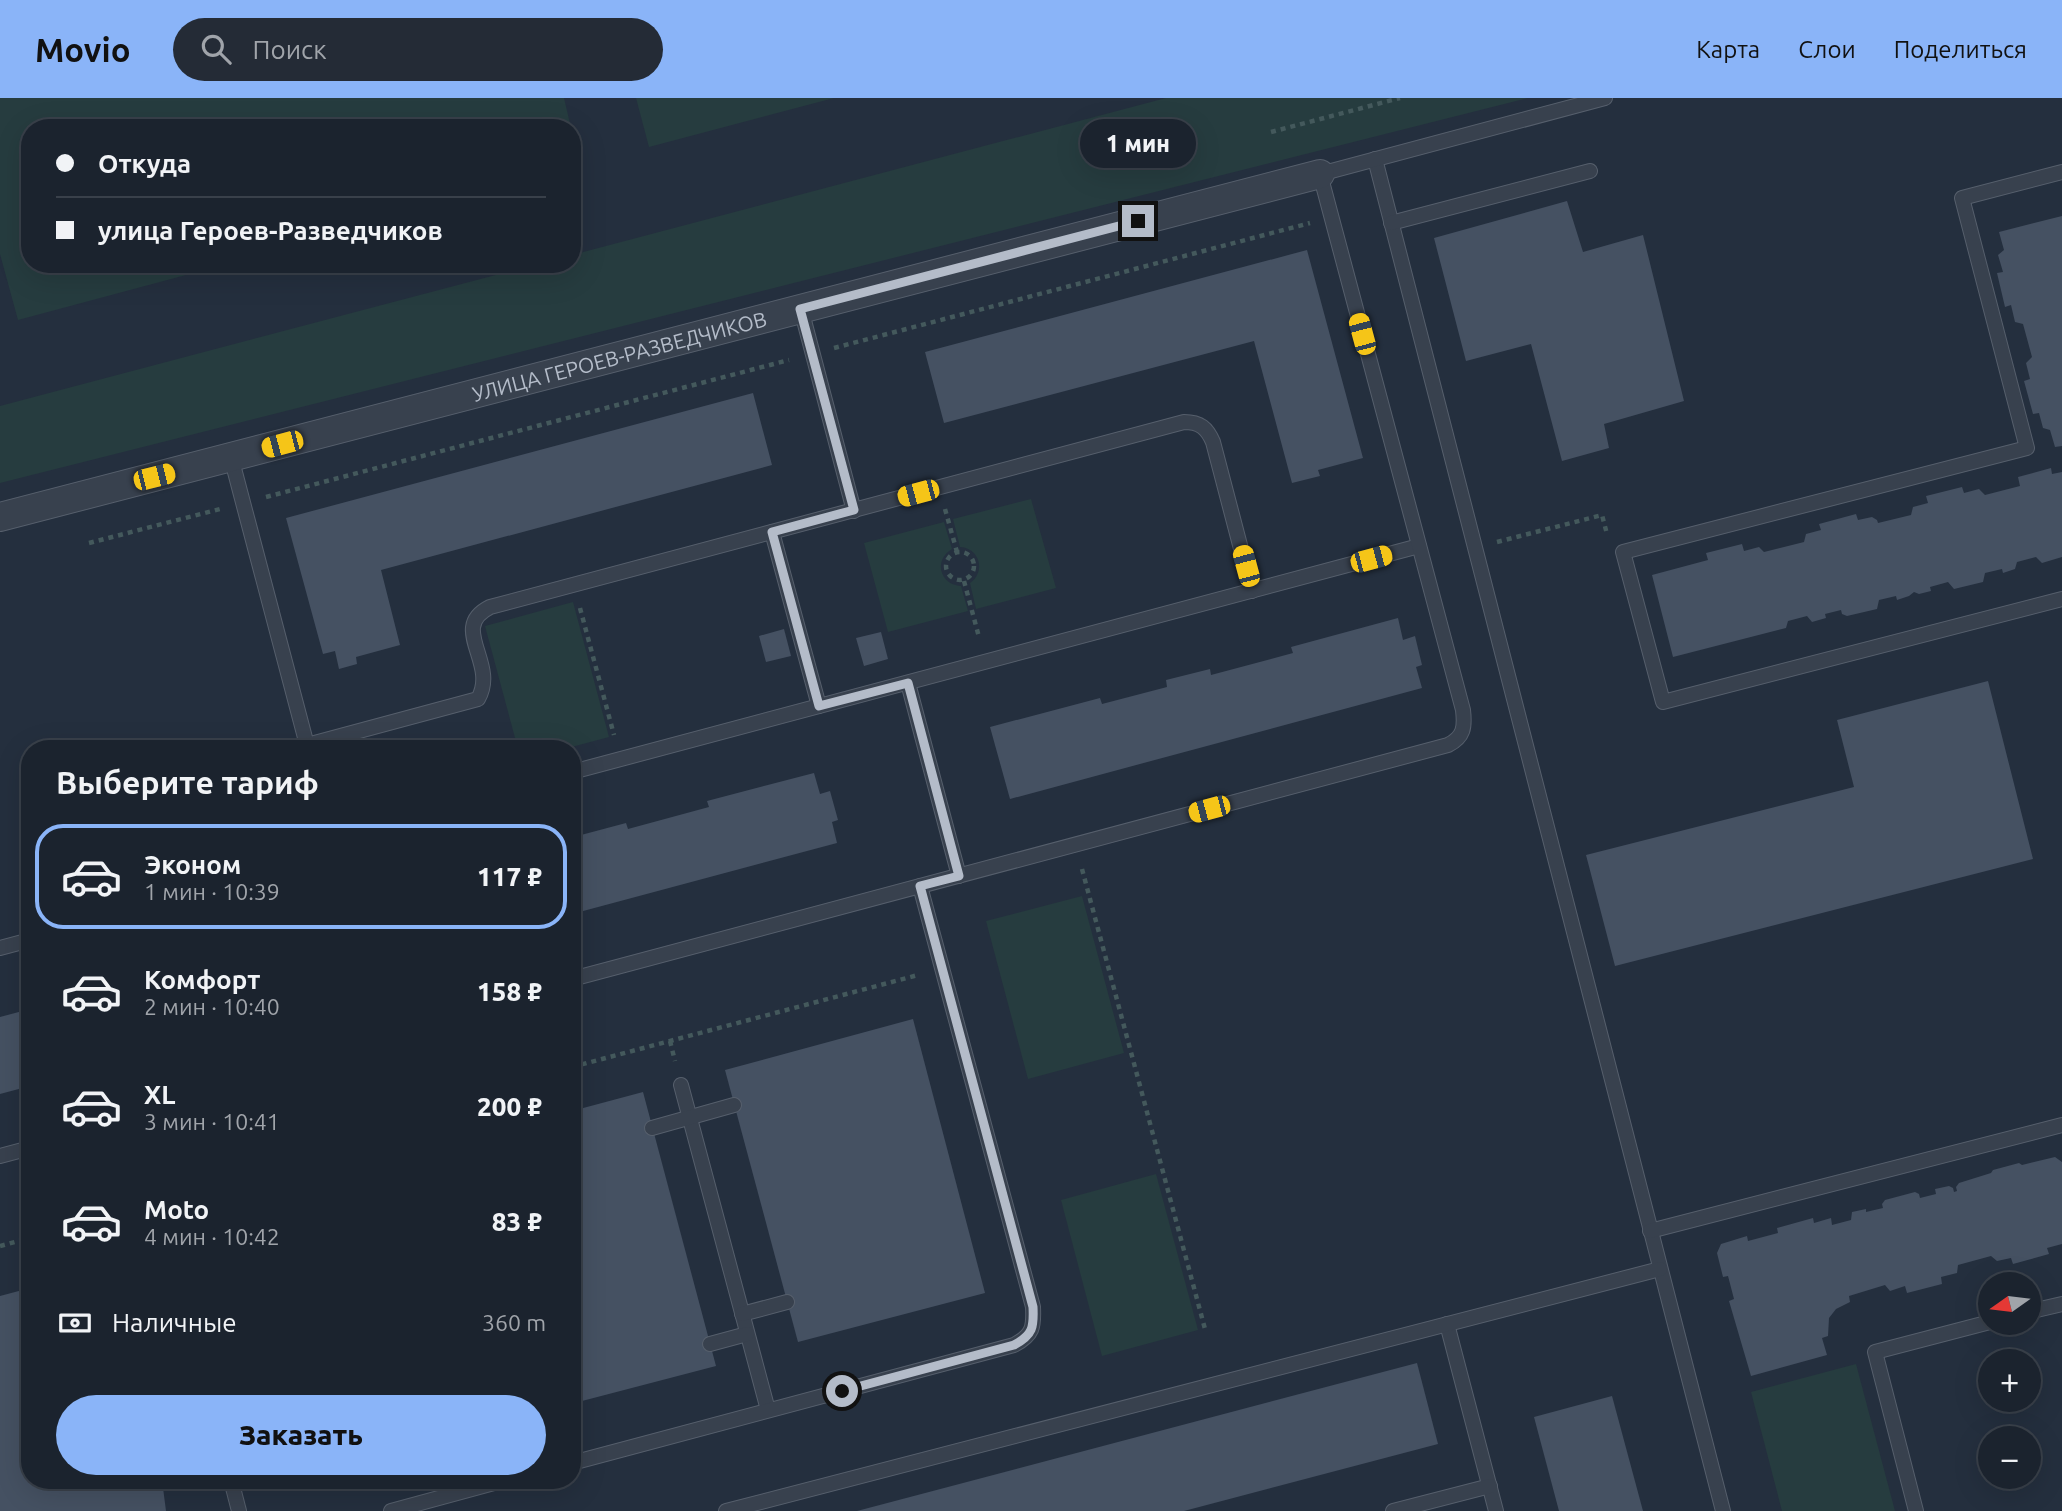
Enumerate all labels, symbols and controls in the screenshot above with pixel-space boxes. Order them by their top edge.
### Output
search box [173,18,663,81]
icon: search [197,30,235,68]
text: Movio [35,31,131,68]
text: Поиск [253,35,327,64]
text: Карта [1696,36,1760,63]
text: Слои [1798,36,1856,63]
text: Поделиться [1894,36,2027,63]
callout: 1 мин [1080,120,1196,169]
text: 1 мин [1106,131,1170,156]
text: Откуда [98,149,191,178]
route end [1122,205,1154,237]
text: улица Героев-Разведчиков [98,216,443,245]
street label: УЛИЦА ГЕРОЕВ-РАЗВЕДЧИКОВ [470,306,769,406]
car [1347,311,1378,357]
car [259,428,306,460]
car [132,462,177,492]
car [895,477,942,509]
car [1231,543,1262,589]
car [1348,543,1395,575]
text: Выберите тариф [56,764,319,800]
car [1186,793,1233,825]
icon: car [60,845,123,908]
text: Эконом [144,850,241,879]
text: 117 ₽ [477,862,542,891]
text: 1 мин · 10:39 [144,879,280,904]
icon: car [60,960,123,1023]
text: Комфорт [144,965,260,994]
text: 158 ₽ [477,977,542,1006]
text: 2 мин · 10:40 [144,994,280,1019]
icon: car [60,1075,123,1138]
text: XL [144,1080,175,1109]
text: 200 ₽ [477,1092,542,1121]
text: 3 мин · 10:41 [144,1109,280,1134]
icon: car [60,1190,123,1253]
text: Moto [144,1195,209,1224]
text: 83 ₽ [492,1207,542,1236]
text: 4 мин · 10:42 [144,1224,280,1249]
north arrow [1978,1272,2040,1335]
map controls [1978,1272,2041,1489]
icon: cash [56,1304,94,1342]
text: Наличные [112,1308,237,1337]
text: 360 m [482,1310,546,1335]
button: + [1978,1349,2041,1412]
route start [826,1375,858,1407]
button: Заказать [56,1395,546,1475]
button: − [1978,1426,2041,1489]

